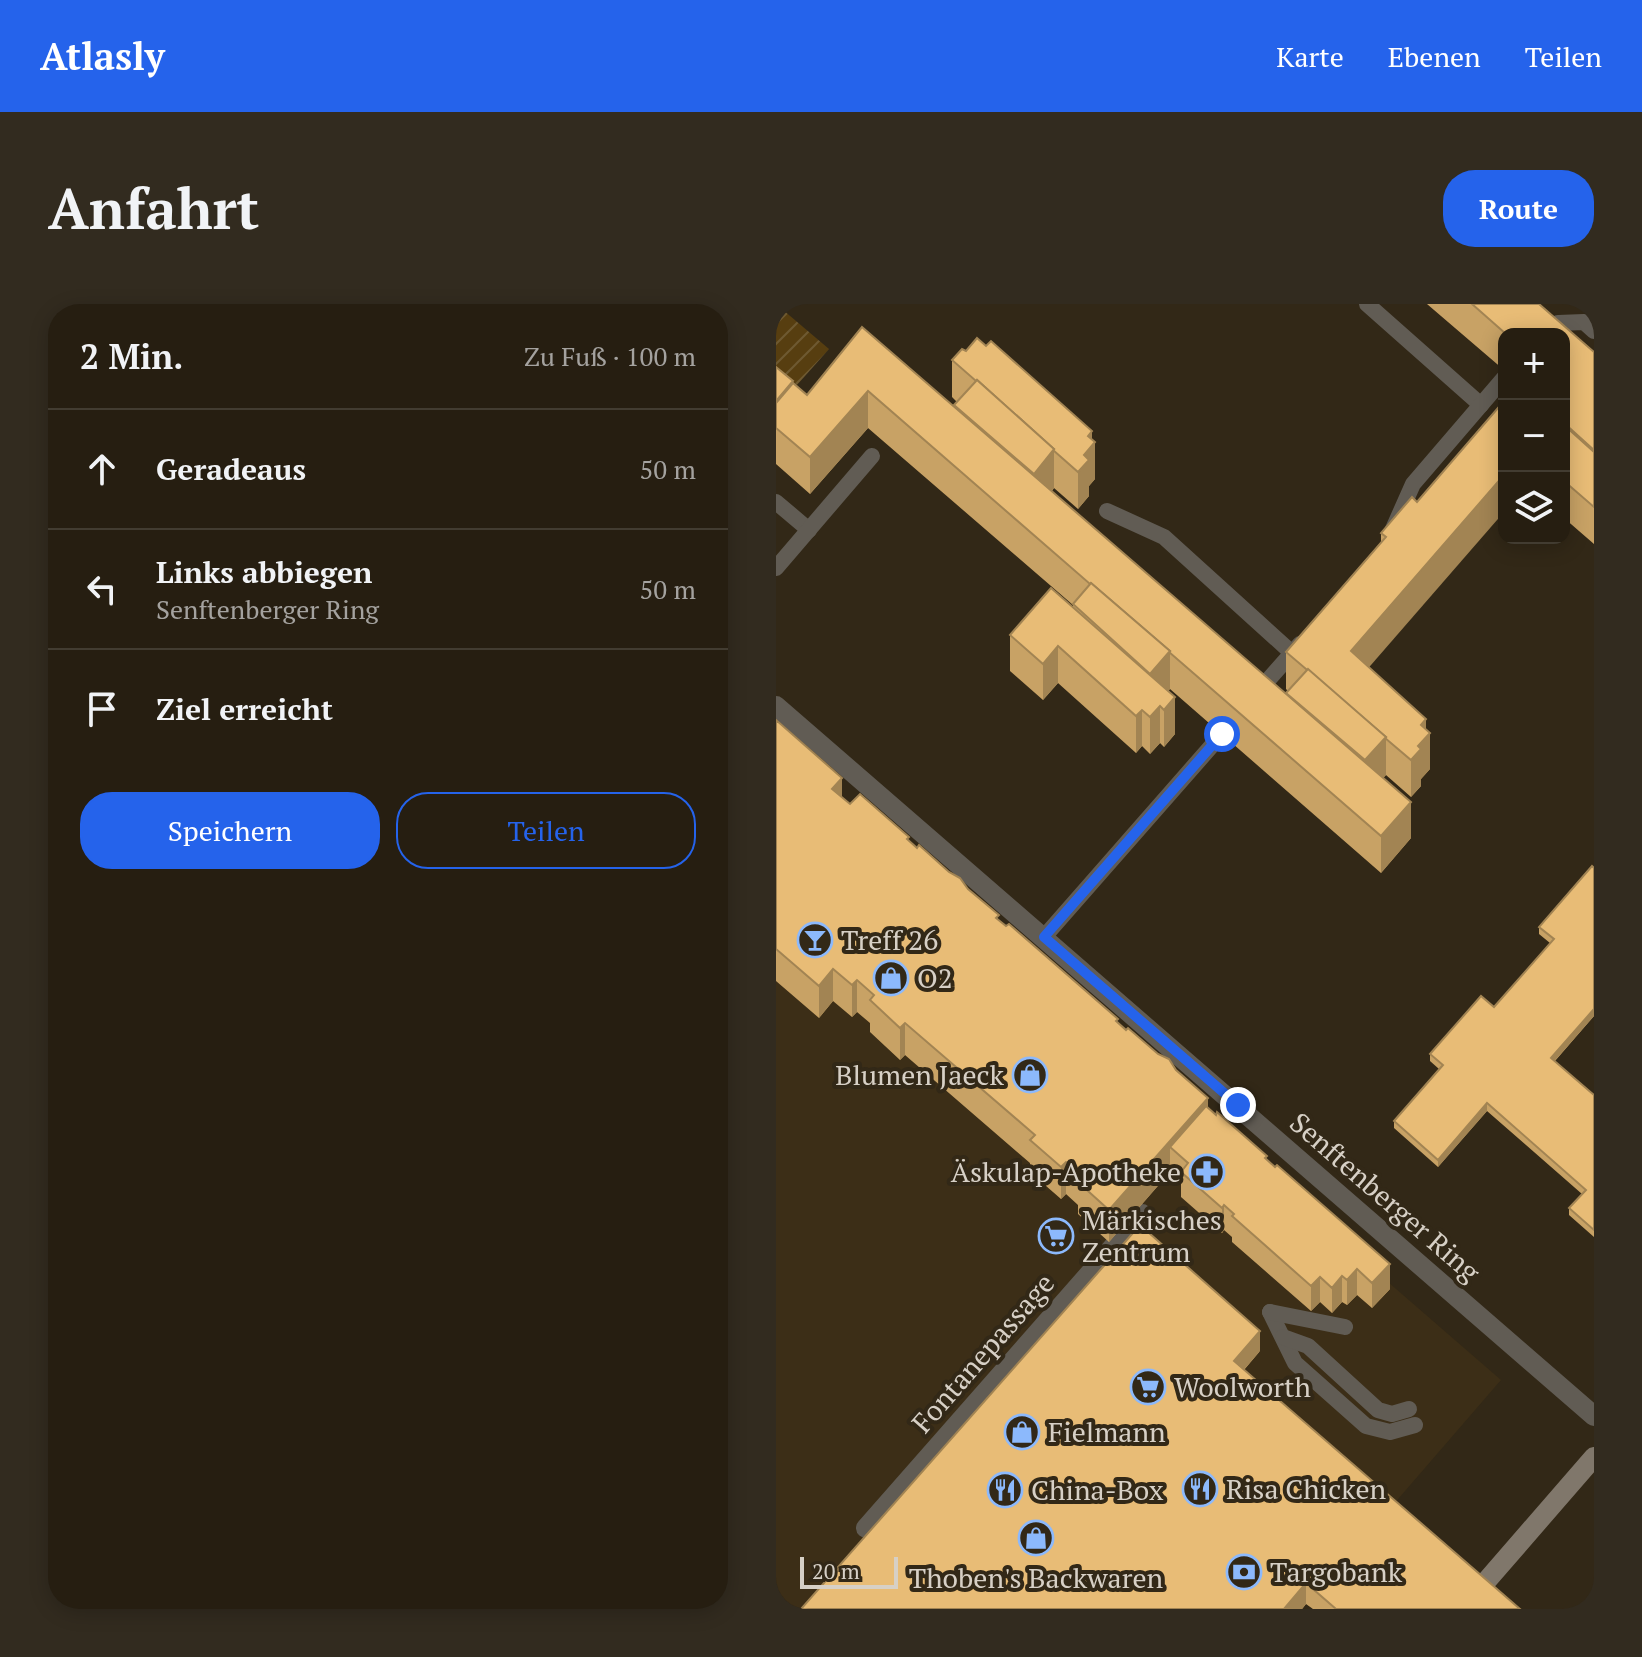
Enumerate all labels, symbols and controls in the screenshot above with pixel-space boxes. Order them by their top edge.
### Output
text: Atlasly [40,31,165,81]
text: Karte [1276,38,1344,75]
text: Ebenen [1388,38,1481,75]
text: Teilen [1525,38,1602,75]
button: Route [1443,170,1594,247]
text: Anfahrt [48,171,259,245]
map controls [1498,328,1570,544]
button: + [1498,328,1570,400]
text: 2 Min. [80,334,183,379]
text: Zu Fuß · 100 m [524,339,696,373]
button: − [1498,400,1570,472]
icon: ahead [80,447,124,491]
text: Geradeaus [156,449,306,489]
text: 50 m [640,452,696,486]
button: layers [1498,472,1570,544]
text: Links abbiegen [156,552,372,592]
icon: left [80,567,124,611]
text: 50 m [640,572,696,606]
text: Senftenberger Ring [156,592,379,626]
icon: arrive [80,687,124,731]
text: Ziel erreicht [156,689,333,729]
route start [1204,716,1240,752]
button: Speichern [80,792,380,869]
button: Teilen [396,792,696,869]
bar icon: Treff 26 [796,921,834,959]
place label: Treff 26 [841,921,938,958]
shop icon: O2 [872,959,910,997]
place label: O2 [917,959,953,996]
place label: Blumen Jaeck [835,1056,1005,1093]
shop icon: Blumen Jaeck [1011,1056,1049,1094]
route end [1220,1087,1256,1123]
street label: Senftenberger Ring [1283,1104,1489,1290]
place label: Äskulap-Apotheke [951,1153,1181,1190]
pharmacy icon: Äskulap-Apotheke [1188,1153,1226,1191]
place label: Märkisches Zentrum [1082,1201,1222,1270]
supermarket icon: Märkisches Zentrum [1037,1217,1075,1255]
street label: Fontanepassage [903,1265,1062,1440]
supermarket icon: Woolworth [1129,1368,1167,1406]
place label: Woolworth [1174,1368,1311,1405]
shop icon: Fielmann [1003,1413,1041,1451]
place label: Fielmann [1048,1413,1166,1450]
restaurant icon: Risa Chicken [1181,1470,1219,1508]
place label: Risa Chicken [1226,1470,1386,1507]
restaurant icon: China-Box [986,1471,1024,1509]
place label: China-Box [1031,1471,1164,1508]
shop icon: Thoben's Backwaren [1017,1519,1055,1557]
scale bar [800,1553,898,1589]
bank icon: Targobank [1225,1553,1263,1591]
place label: Targobank [1270,1553,1403,1590]
text: 20 m [812,1556,860,1585]
place label: Thoben's Backwaren [909,1559,1164,1596]

